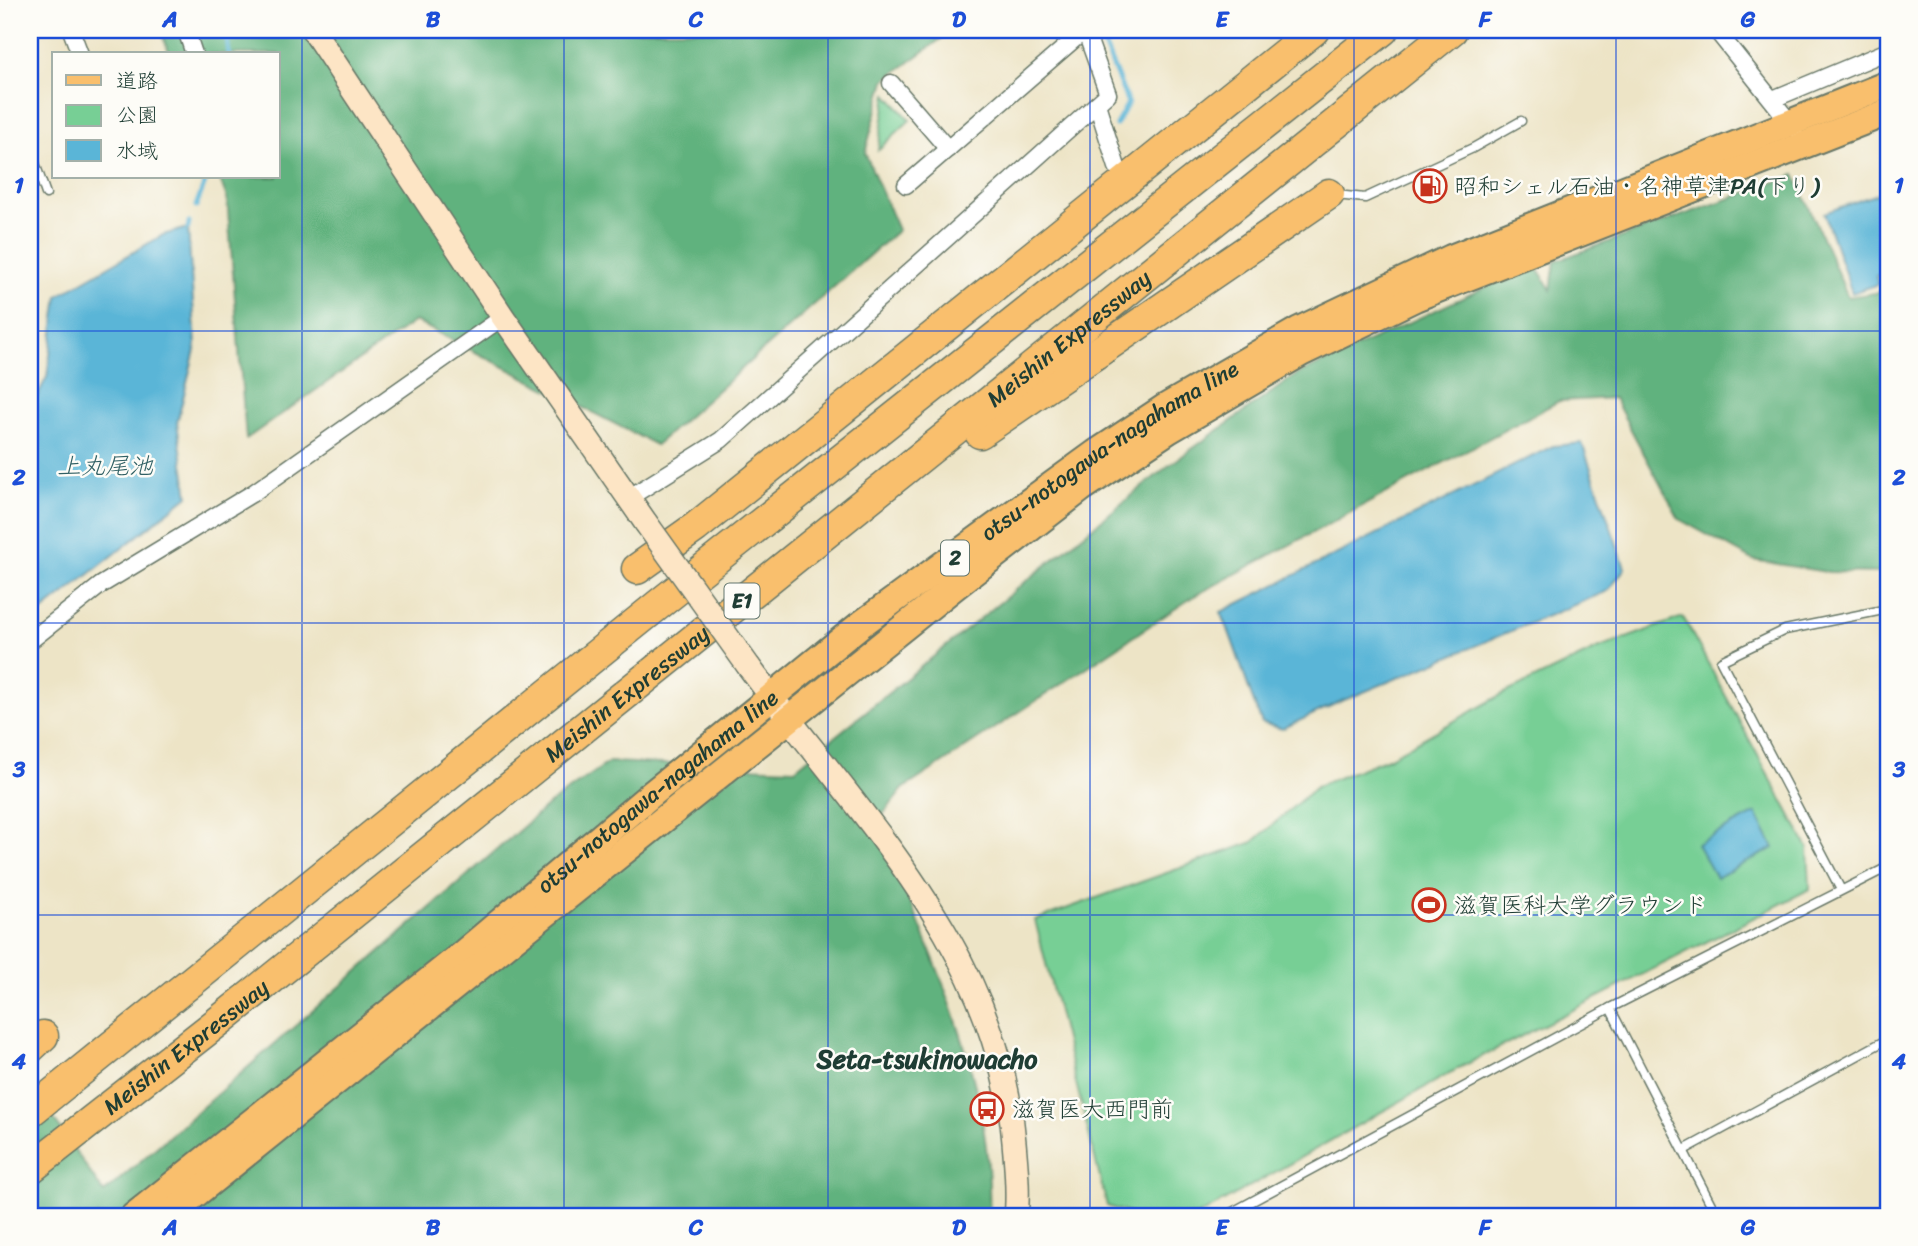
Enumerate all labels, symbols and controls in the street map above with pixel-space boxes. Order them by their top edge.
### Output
text: A [161,0,178,40]
text: B [426,0,441,40]
text: C [688,0,704,40]
text: D [952,0,967,40]
text: E [1216,0,1231,40]
text: F [1478,0,1493,40]
text: G [1740,0,1756,40]
legend [52,52,280,178]
text: 道路 [116,62,158,100]
text: 公園 [116,96,158,134]
text: 水域 [116,132,158,170]
text: 1 [14,165,24,206]
text: 1 [1894,165,1904,206]
place label: 昭和シェル石油・名神草津PA(下り) [1454,166,1821,207]
fuel station icon: 昭和シェル石油・名神草津PA(下り) [1411,167,1449,205]
street label: Meishin Expressway [977,259,1161,418]
street label: otsu-notogawa-nagahama line [971,349,1247,552]
water label: 上丸尾池 [57,445,154,487]
text: 2 [11,457,26,498]
text: 2 [1891,457,1906,498]
road number: 2 [941,540,969,576]
road number: E1 [724,584,760,618]
street label: Meishin Expressway [535,614,719,773]
street label: otsu-notogawa-nagahama line [527,679,788,904]
text: 3 [12,749,26,790]
text: 3 [1892,749,1906,790]
place label: 滋賀医科大学グラウンド [1454,885,1707,926]
sports icon: 滋賀医科大学グラウンド [1410,886,1448,924]
street label: Meishin Expressway [94,968,279,1126]
district label: Seta-tsukinowacho [815,1036,1038,1082]
text: 4 [11,1041,27,1082]
text: 4 [1891,1041,1907,1082]
place label: 滋賀医大西門前 [1012,1089,1173,1130]
bus stop icon: 滋賀医大西門前 [968,1090,1006,1128]
text: A [161,1207,178,1246]
text: B [426,1207,441,1246]
text: C [688,1207,704,1246]
text: D [952,1207,967,1246]
text: E [1216,1207,1231,1246]
text: F [1478,1207,1493,1246]
text: G [1740,1207,1756,1246]

